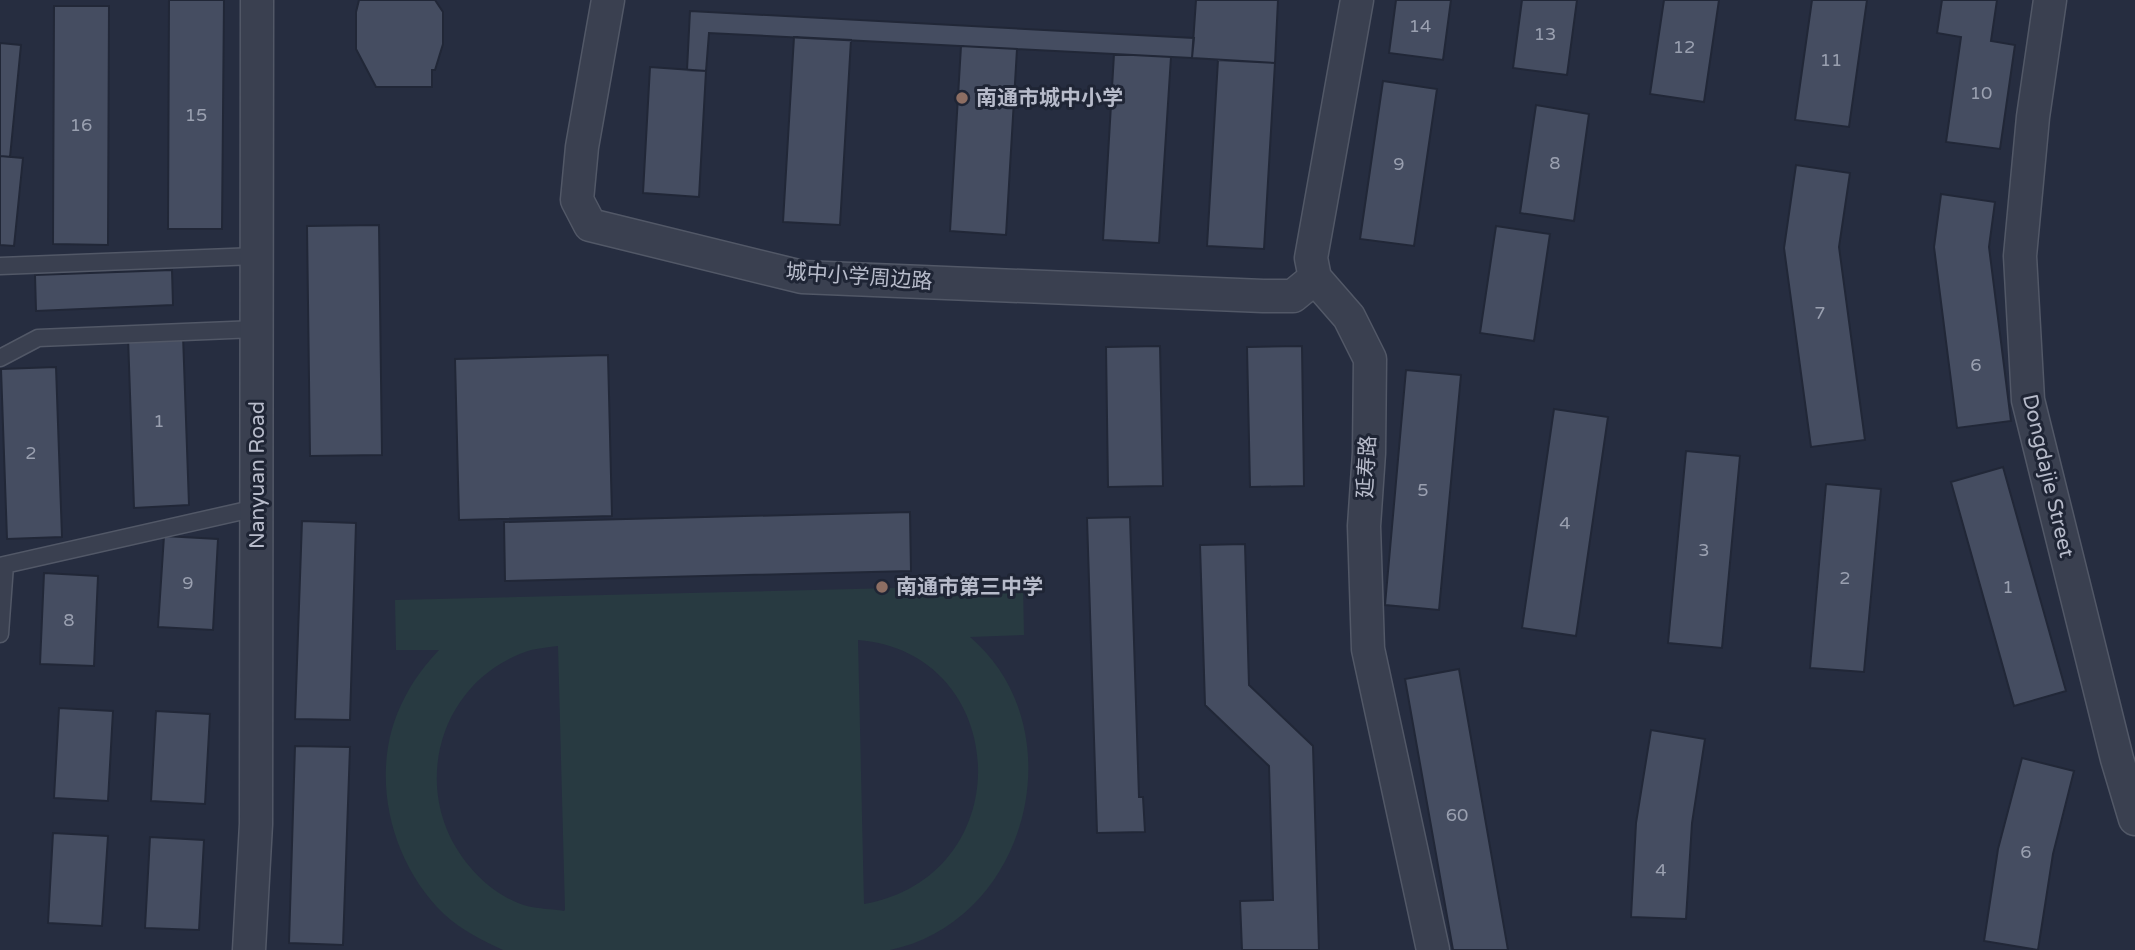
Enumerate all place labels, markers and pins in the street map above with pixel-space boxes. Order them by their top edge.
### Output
place label: 南通市城中小学 [976,86,1123,111]
marker: 南通市城中小学 [954,90,970,106]
place label: 南通市第三中学 [896,575,1043,600]
marker: 南通市第三中学 [874,579,890,595]

